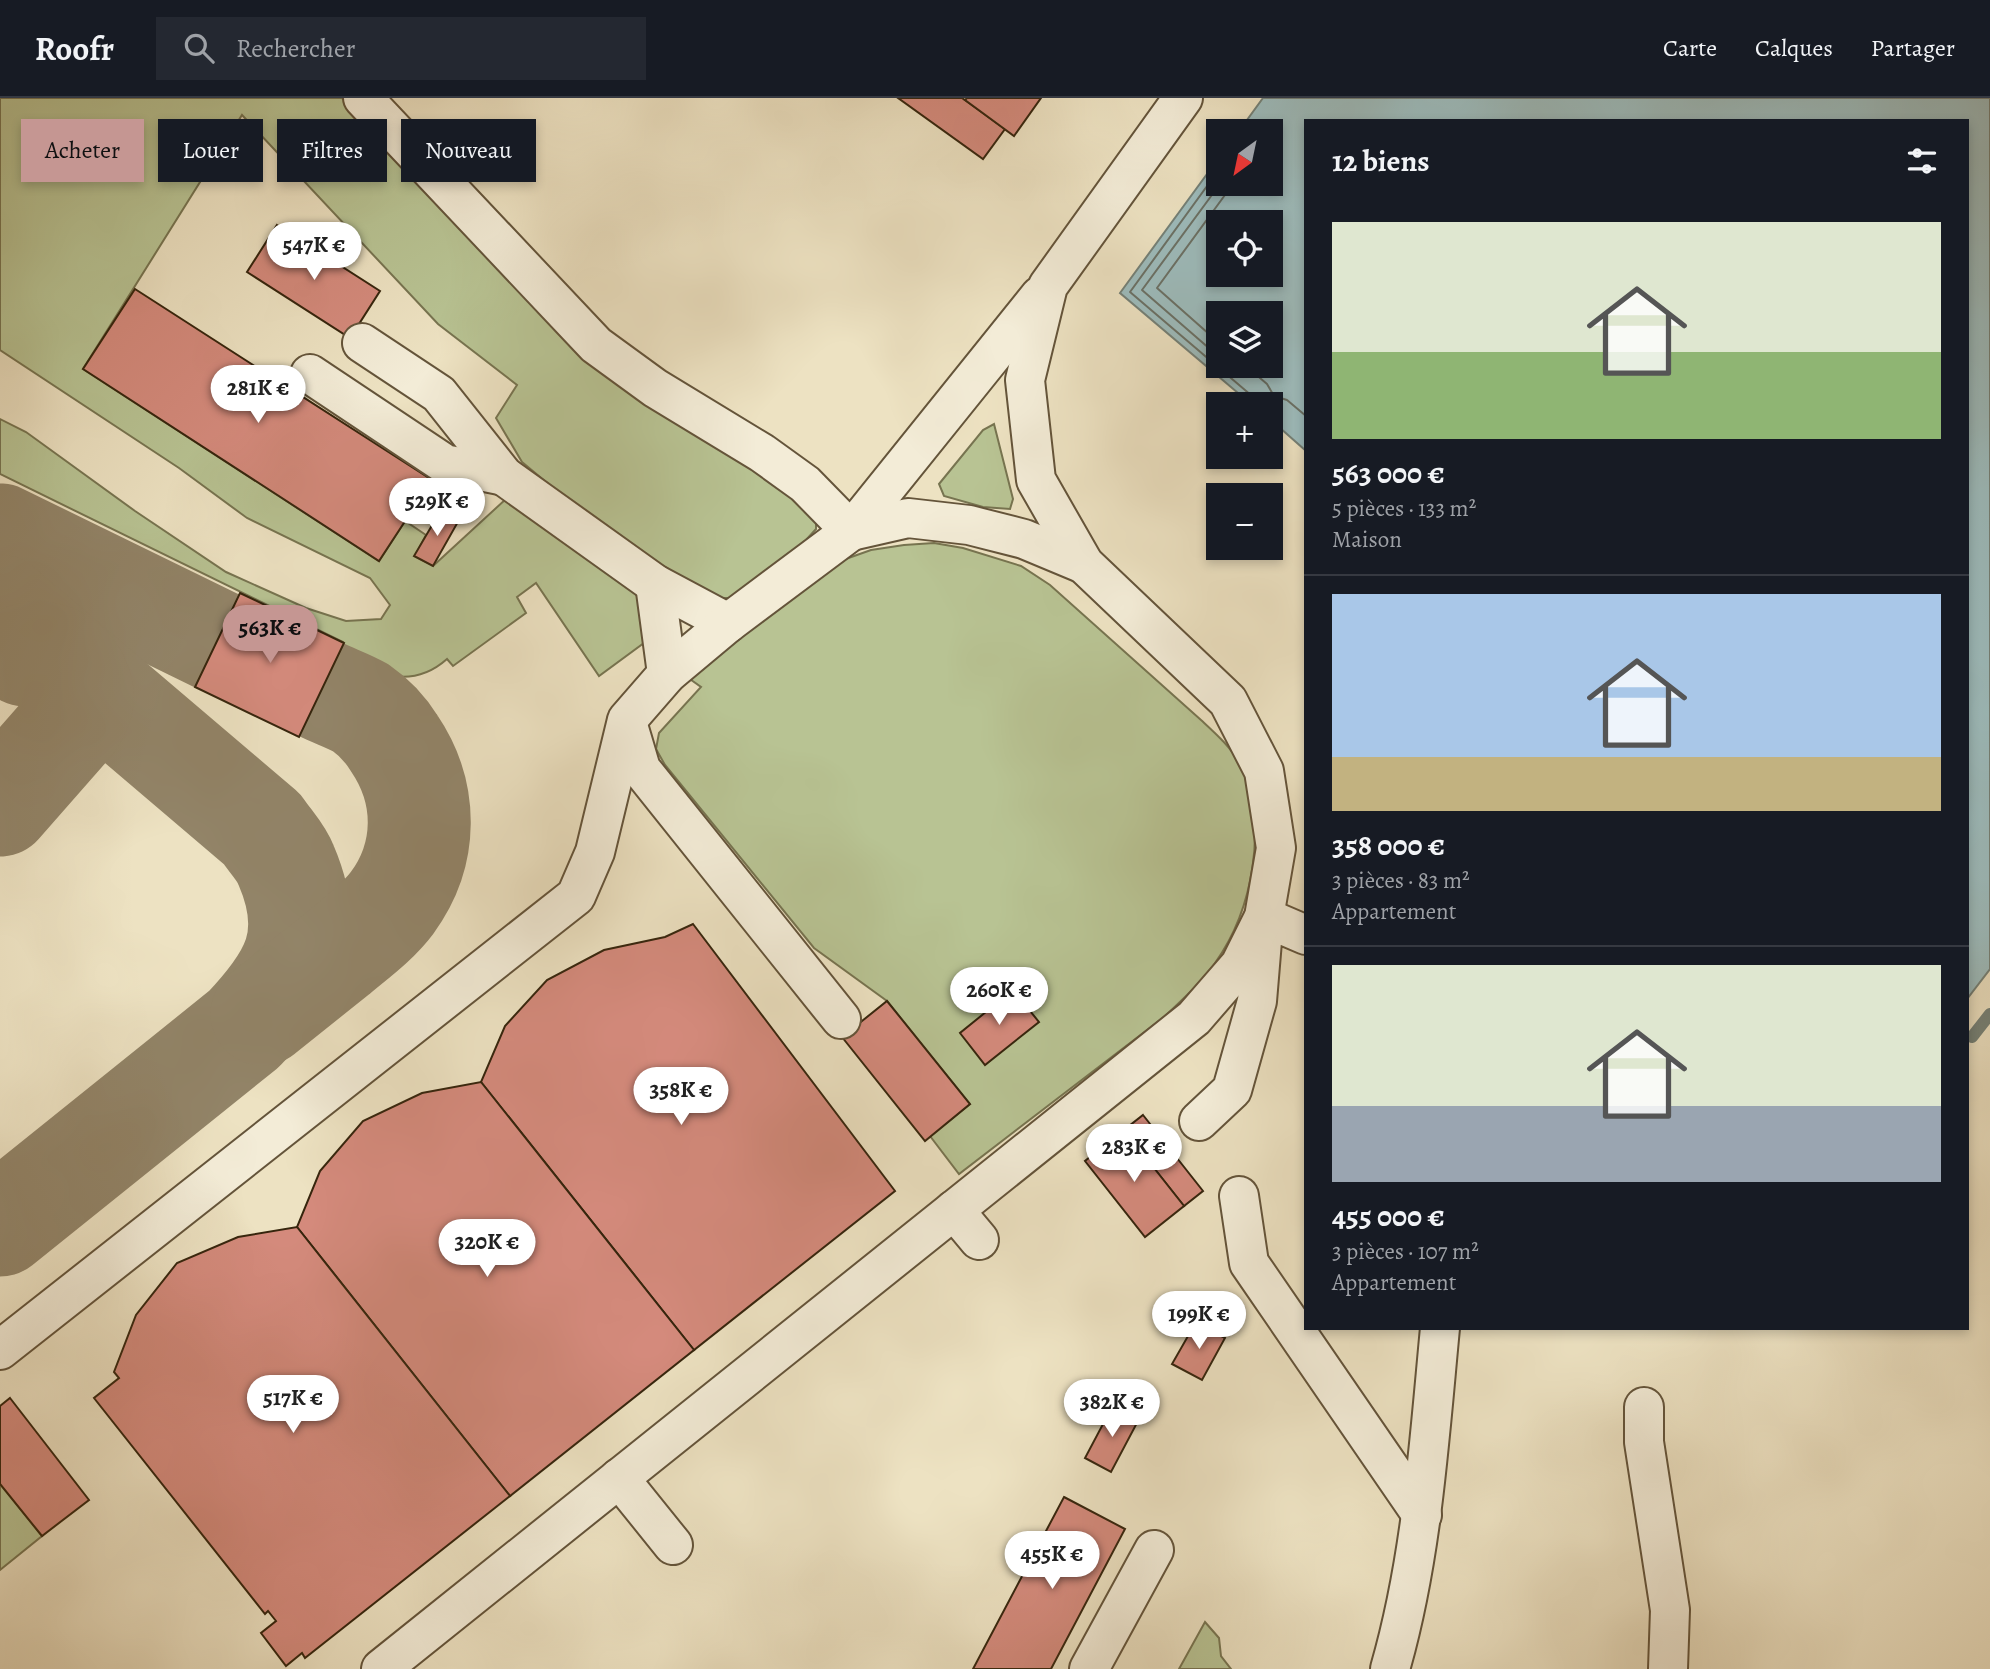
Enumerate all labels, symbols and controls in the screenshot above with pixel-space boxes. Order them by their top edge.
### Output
search box [156,17,646,80]
text: Roofr [35,26,114,71]
icon: search [180,29,218,67]
text: Rechercher [236,31,356,66]
text: Carte [1663,32,1717,64]
text: Calques [1755,32,1833,64]
text: Partager [1871,32,1955,64]
chip: Acheter [21,119,144,182]
chip: Louer [158,119,263,182]
chip: Filtres [277,119,387,182]
chip: Nouveau [401,119,536,182]
north arrow [1206,119,1283,196]
map controls [1206,119,1283,560]
text: 12 biens [1332,141,1430,181]
icon: filters [1903,142,1941,180]
button: locate [1206,210,1283,287]
pin: 547K € [257,222,371,282]
text: 547K € [283,229,345,260]
icon: home [1574,268,1700,394]
button: layers [1206,301,1283,378]
pin: 281K € [201,366,315,425]
text: 281K € [227,372,289,403]
button: + [1206,392,1283,469]
text: 563 000 € [1332,453,1445,493]
pin: 529K € [380,478,494,538]
button: − [1206,483,1283,560]
text: 529K € [405,485,469,516]
text: 5 pièces · 133 m² [1332,493,1476,524]
text: Maison [1332,524,1402,555]
pin: 563K € [213,606,327,665]
text: 563K € [239,612,301,643]
icon: home [1574,640,1700,766]
text: 358 000 € [1332,825,1445,865]
text: 3 pièces · 83 m² [1332,865,1470,896]
text: Appartement [1332,896,1456,927]
pin: 260K € [942,968,1056,1027]
text: 260K € [966,974,1032,1005]
icon: home [1574,1011,1700,1137]
pin: 358K € [624,1068,738,1127]
text: 358K € [649,1074,713,1105]
pin: 283K € [1077,1124,1191,1184]
text: 283K € [1102,1131,1166,1162]
text: 455 000 € [1332,1196,1445,1236]
pin: 320K € [430,1220,544,1279]
text: 320K € [455,1226,519,1257]
text: 3 pièces · 107 m² [1332,1236,1479,1267]
text: Appartement [1332,1267,1456,1298]
pin: 199K € [1142,1292,1256,1351]
text: 199K € [1168,1298,1230,1329]
pin: 517K € [236,1376,350,1435]
pin: 382K € [1055,1380,1169,1439]
text: 517K € [263,1382,323,1413]
text: 382K € [1080,1386,1144,1417]
pin: 455K € [995,1532,1109,1591]
text: 455K € [1021,1538,1083,1569]

